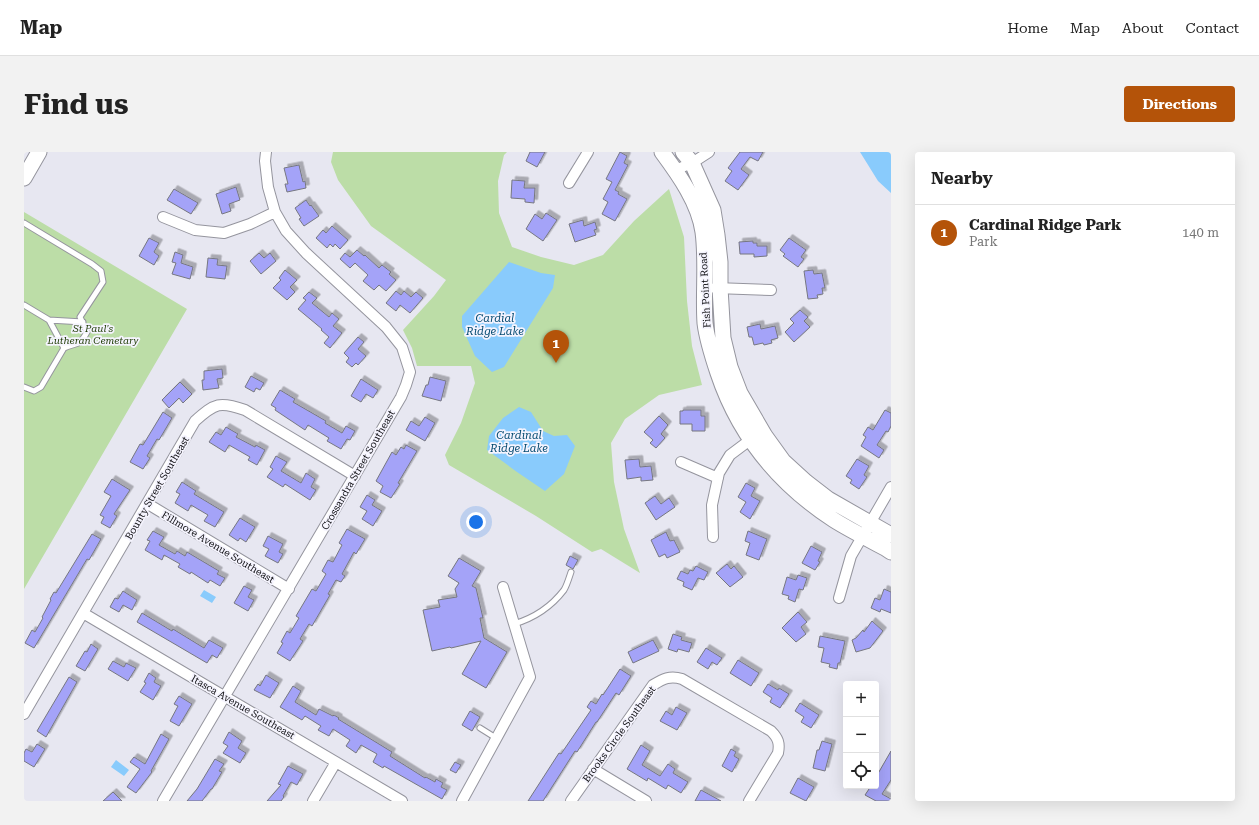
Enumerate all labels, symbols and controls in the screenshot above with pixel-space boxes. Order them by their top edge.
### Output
text: Map [20,16,62,39]
text: Home [1007,20,1048,36]
text: Map [1070,20,1100,36]
text: About [1122,20,1164,36]
text: Contact [1186,20,1239,36]
button: Directions [1124,86,1235,122]
text: Find us [24,88,128,121]
text: Nearby [931,168,993,188]
text: Cardinal Ridge Park [969,216,1121,234]
text: 1 [940,225,948,240]
text: 140 m [1182,225,1219,240]
text: Park [969,234,998,249]
street label: Fish Point Road [697,251,712,328]
water label: Cardial Ridge Lake [465,312,524,338]
park label: St Paul's Lutheran Cemetary [47,323,139,346]
pin: 1 [543,330,569,363]
street label: Crossandra Street Southeast [319,408,397,532]
water label: Cardinal Ridge Lake [489,429,548,455]
street label: Bounty Street Southeast [123,434,191,542]
street label: Fillmore Avenue Southeast [160,509,276,585]
your location [466,512,486,532]
street label: Itasca Avenue Southeast [189,673,297,741]
map controls [843,681,879,789]
button: + [843,681,879,717]
street label: Brooks Circle Southeast [580,684,658,784]
button: − [843,717,879,753]
button: locate [843,753,879,789]

